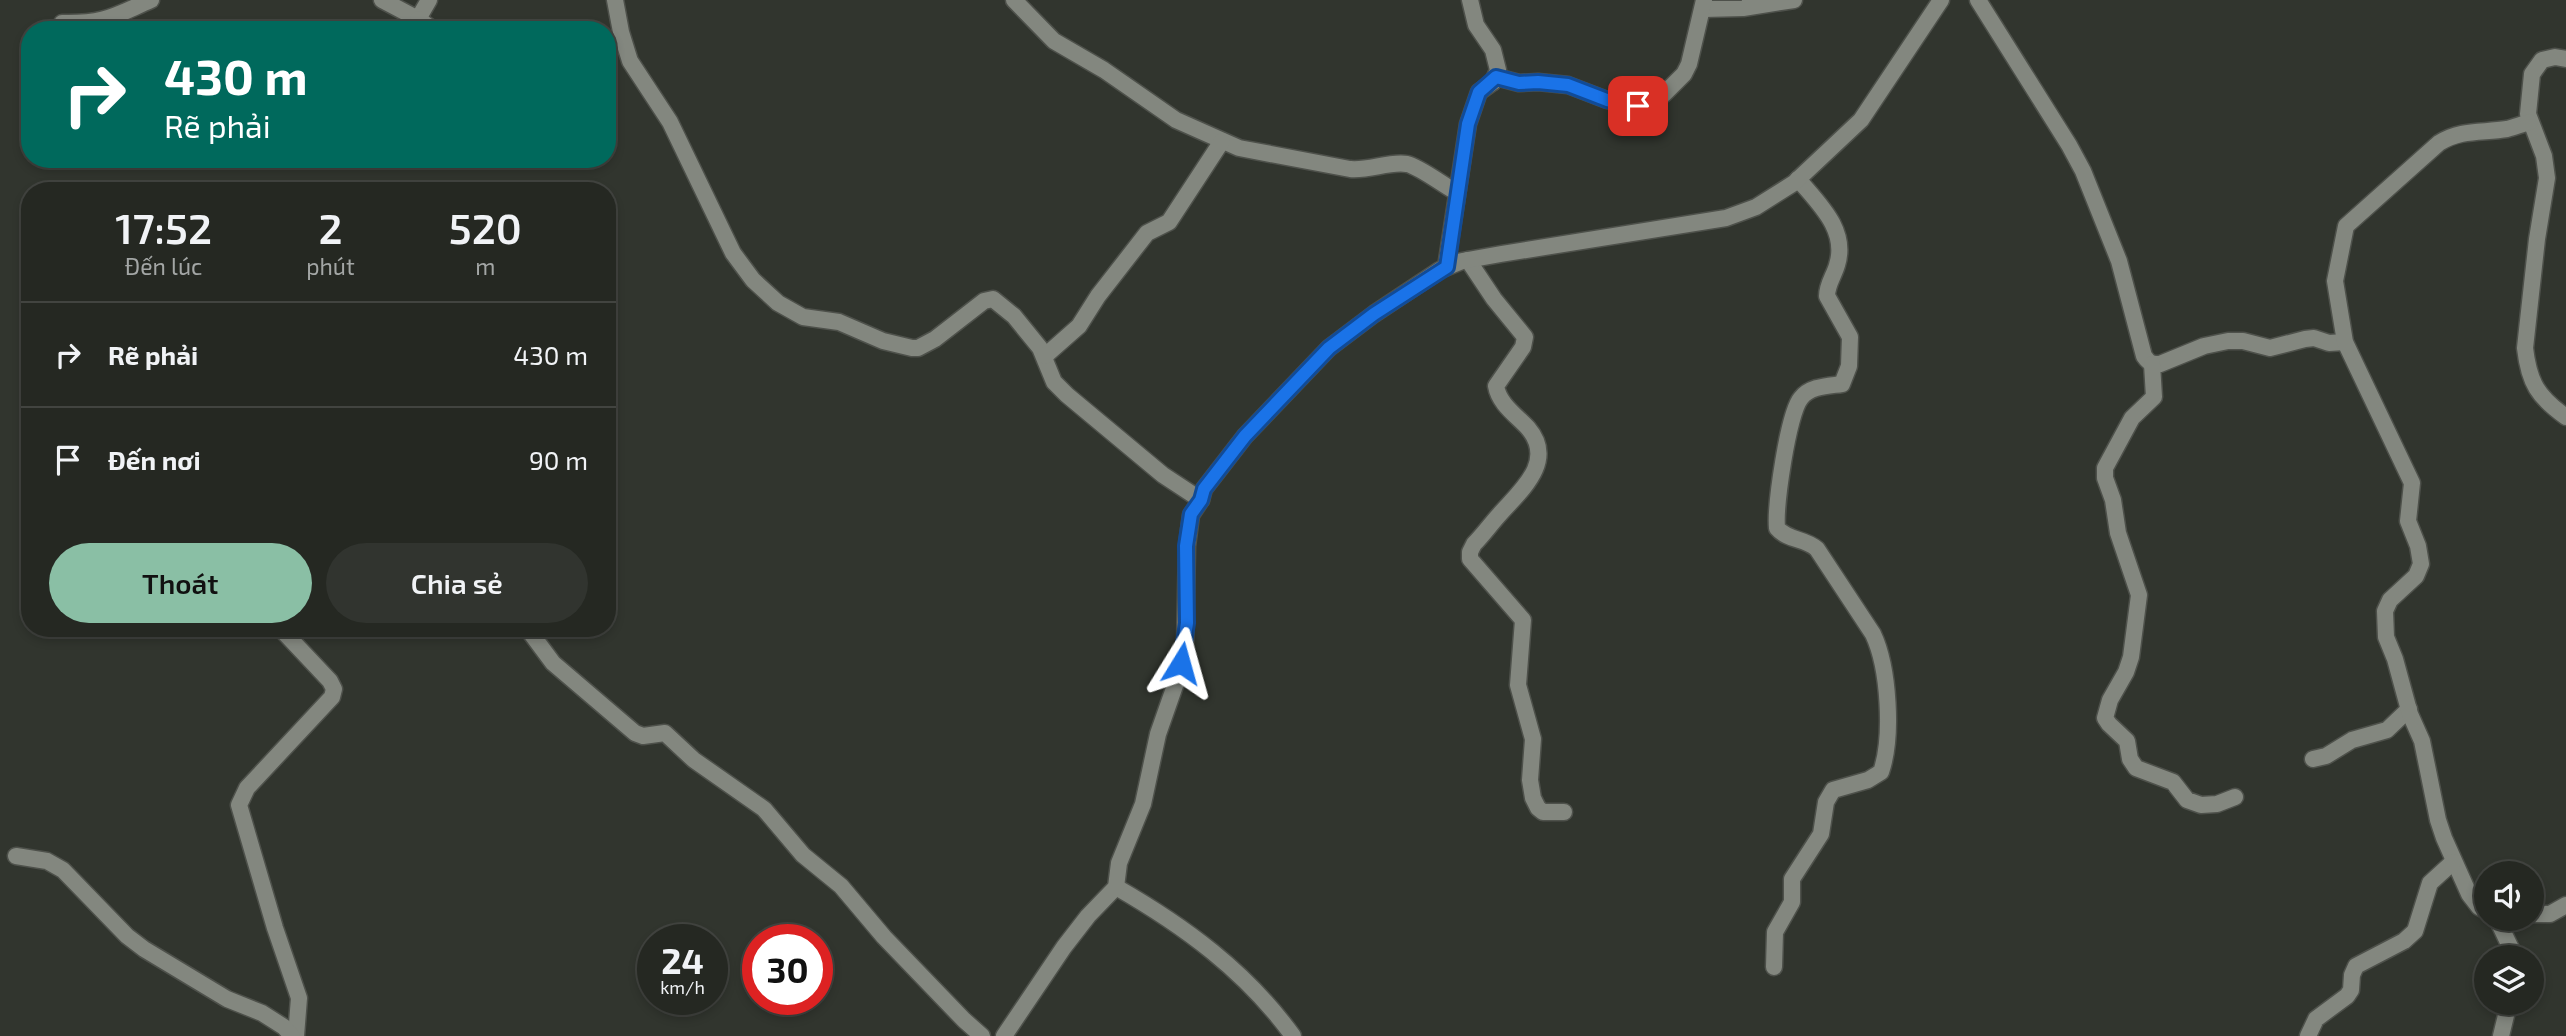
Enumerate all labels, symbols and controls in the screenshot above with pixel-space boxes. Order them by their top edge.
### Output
text: 430 m [164,46,308,105]
icon: right [49,49,140,140]
pin [1608,76,1668,136]
icon: arrive [1619,87,1657,125]
text: Rẽ phải [164,106,271,144]
text: 17:52 [115,202,212,252]
text: 2 [318,202,342,252]
text: 520 [449,202,522,252]
text: Đến lúc [125,252,202,280]
text: phút [306,252,355,280]
text: m [475,252,495,280]
icon: right [49,336,87,374]
text: Rẽ phải [108,339,198,370]
text: 430 m [513,339,588,370]
icon: arrive [49,441,87,479]
text: Đến nơi [108,444,201,475]
text: 90 m [529,444,588,475]
button: Thoát [49,543,312,623]
button: Chia sẻ [326,543,588,623]
position arrow [1144,626,1218,700]
map controls [2474,861,2544,1015]
button: sound [2474,861,2544,931]
speed limit sign: 30 [742,924,833,1015]
text: 24 [661,939,704,981]
button: layers [2474,945,2544,1015]
text: km/h [660,976,705,998]

